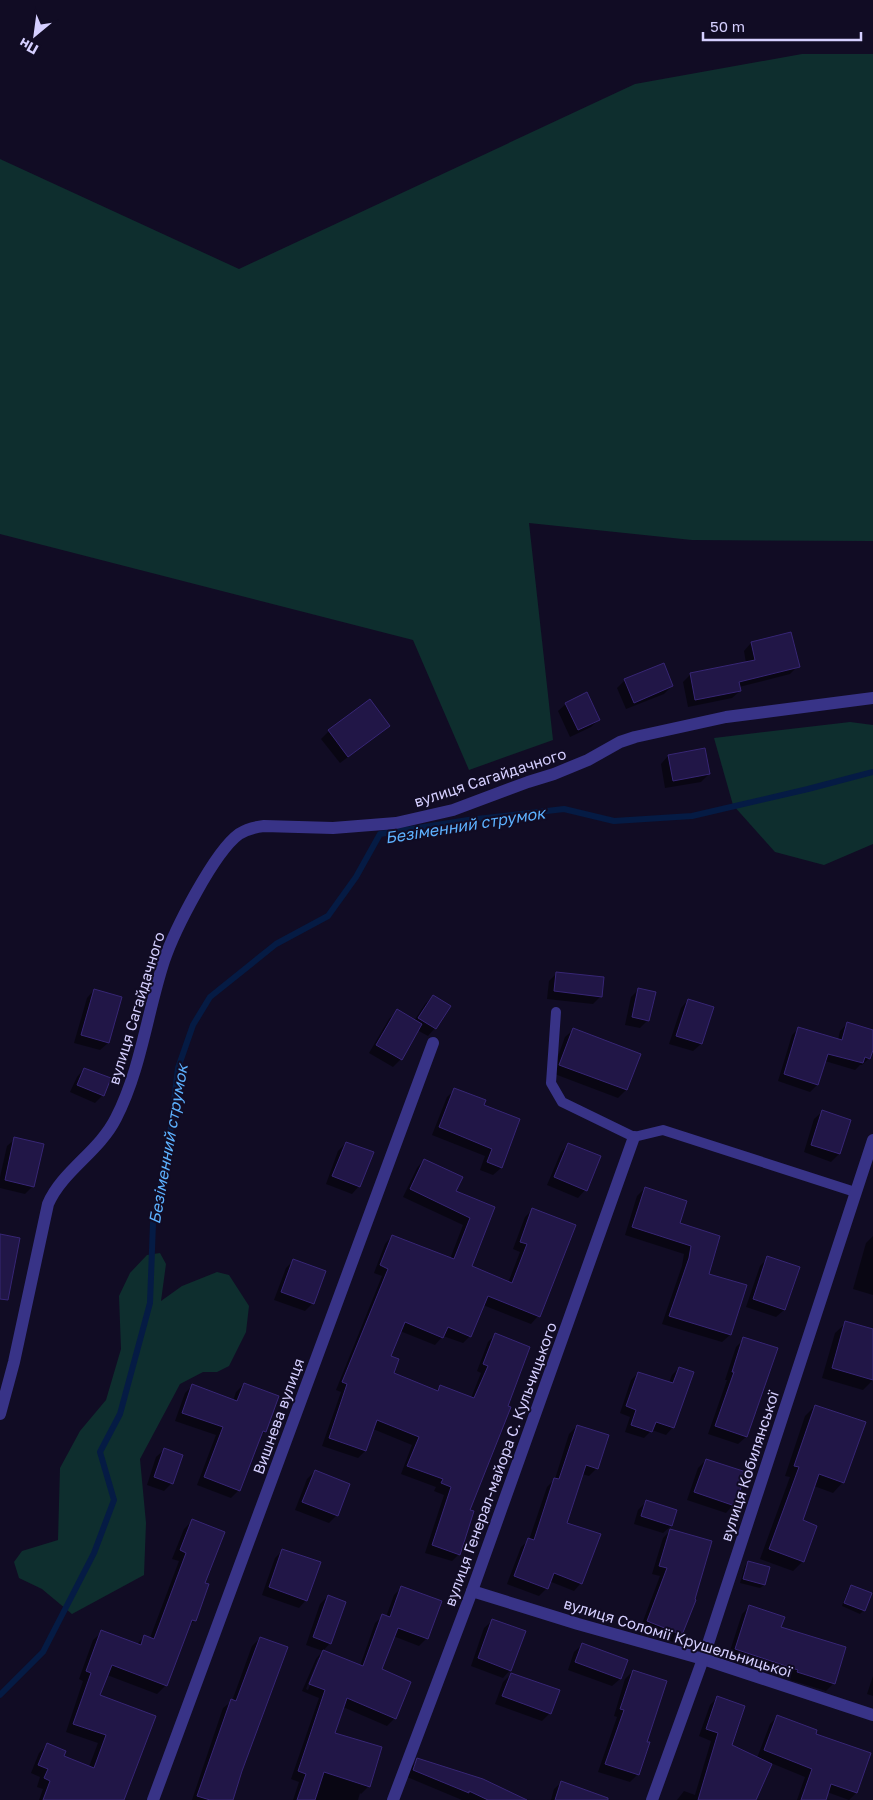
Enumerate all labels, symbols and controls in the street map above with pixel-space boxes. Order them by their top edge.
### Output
north arrow [10,10,60,60]
scale bar [703,10,860,42]
text: 50 m [710,17,745,35]
text: Пн [16,35,41,59]
street label: вулиця Сагайдачного [412,744,568,810]
water label: Безіменний струмок [384,802,548,848]
street label: вулиця Сагайдачного [104,929,168,1087]
water label: Безіменний струмок [144,1061,192,1225]
street label: вулиця Генерал-майора С. Кульчицького [440,1320,560,1608]
street label: Вишнева вулиця [249,1356,307,1476]
street label: вулиця Кобилянської [716,1388,782,1543]
street label: вулиця Соломії Крушельницької [562,1594,795,1681]

